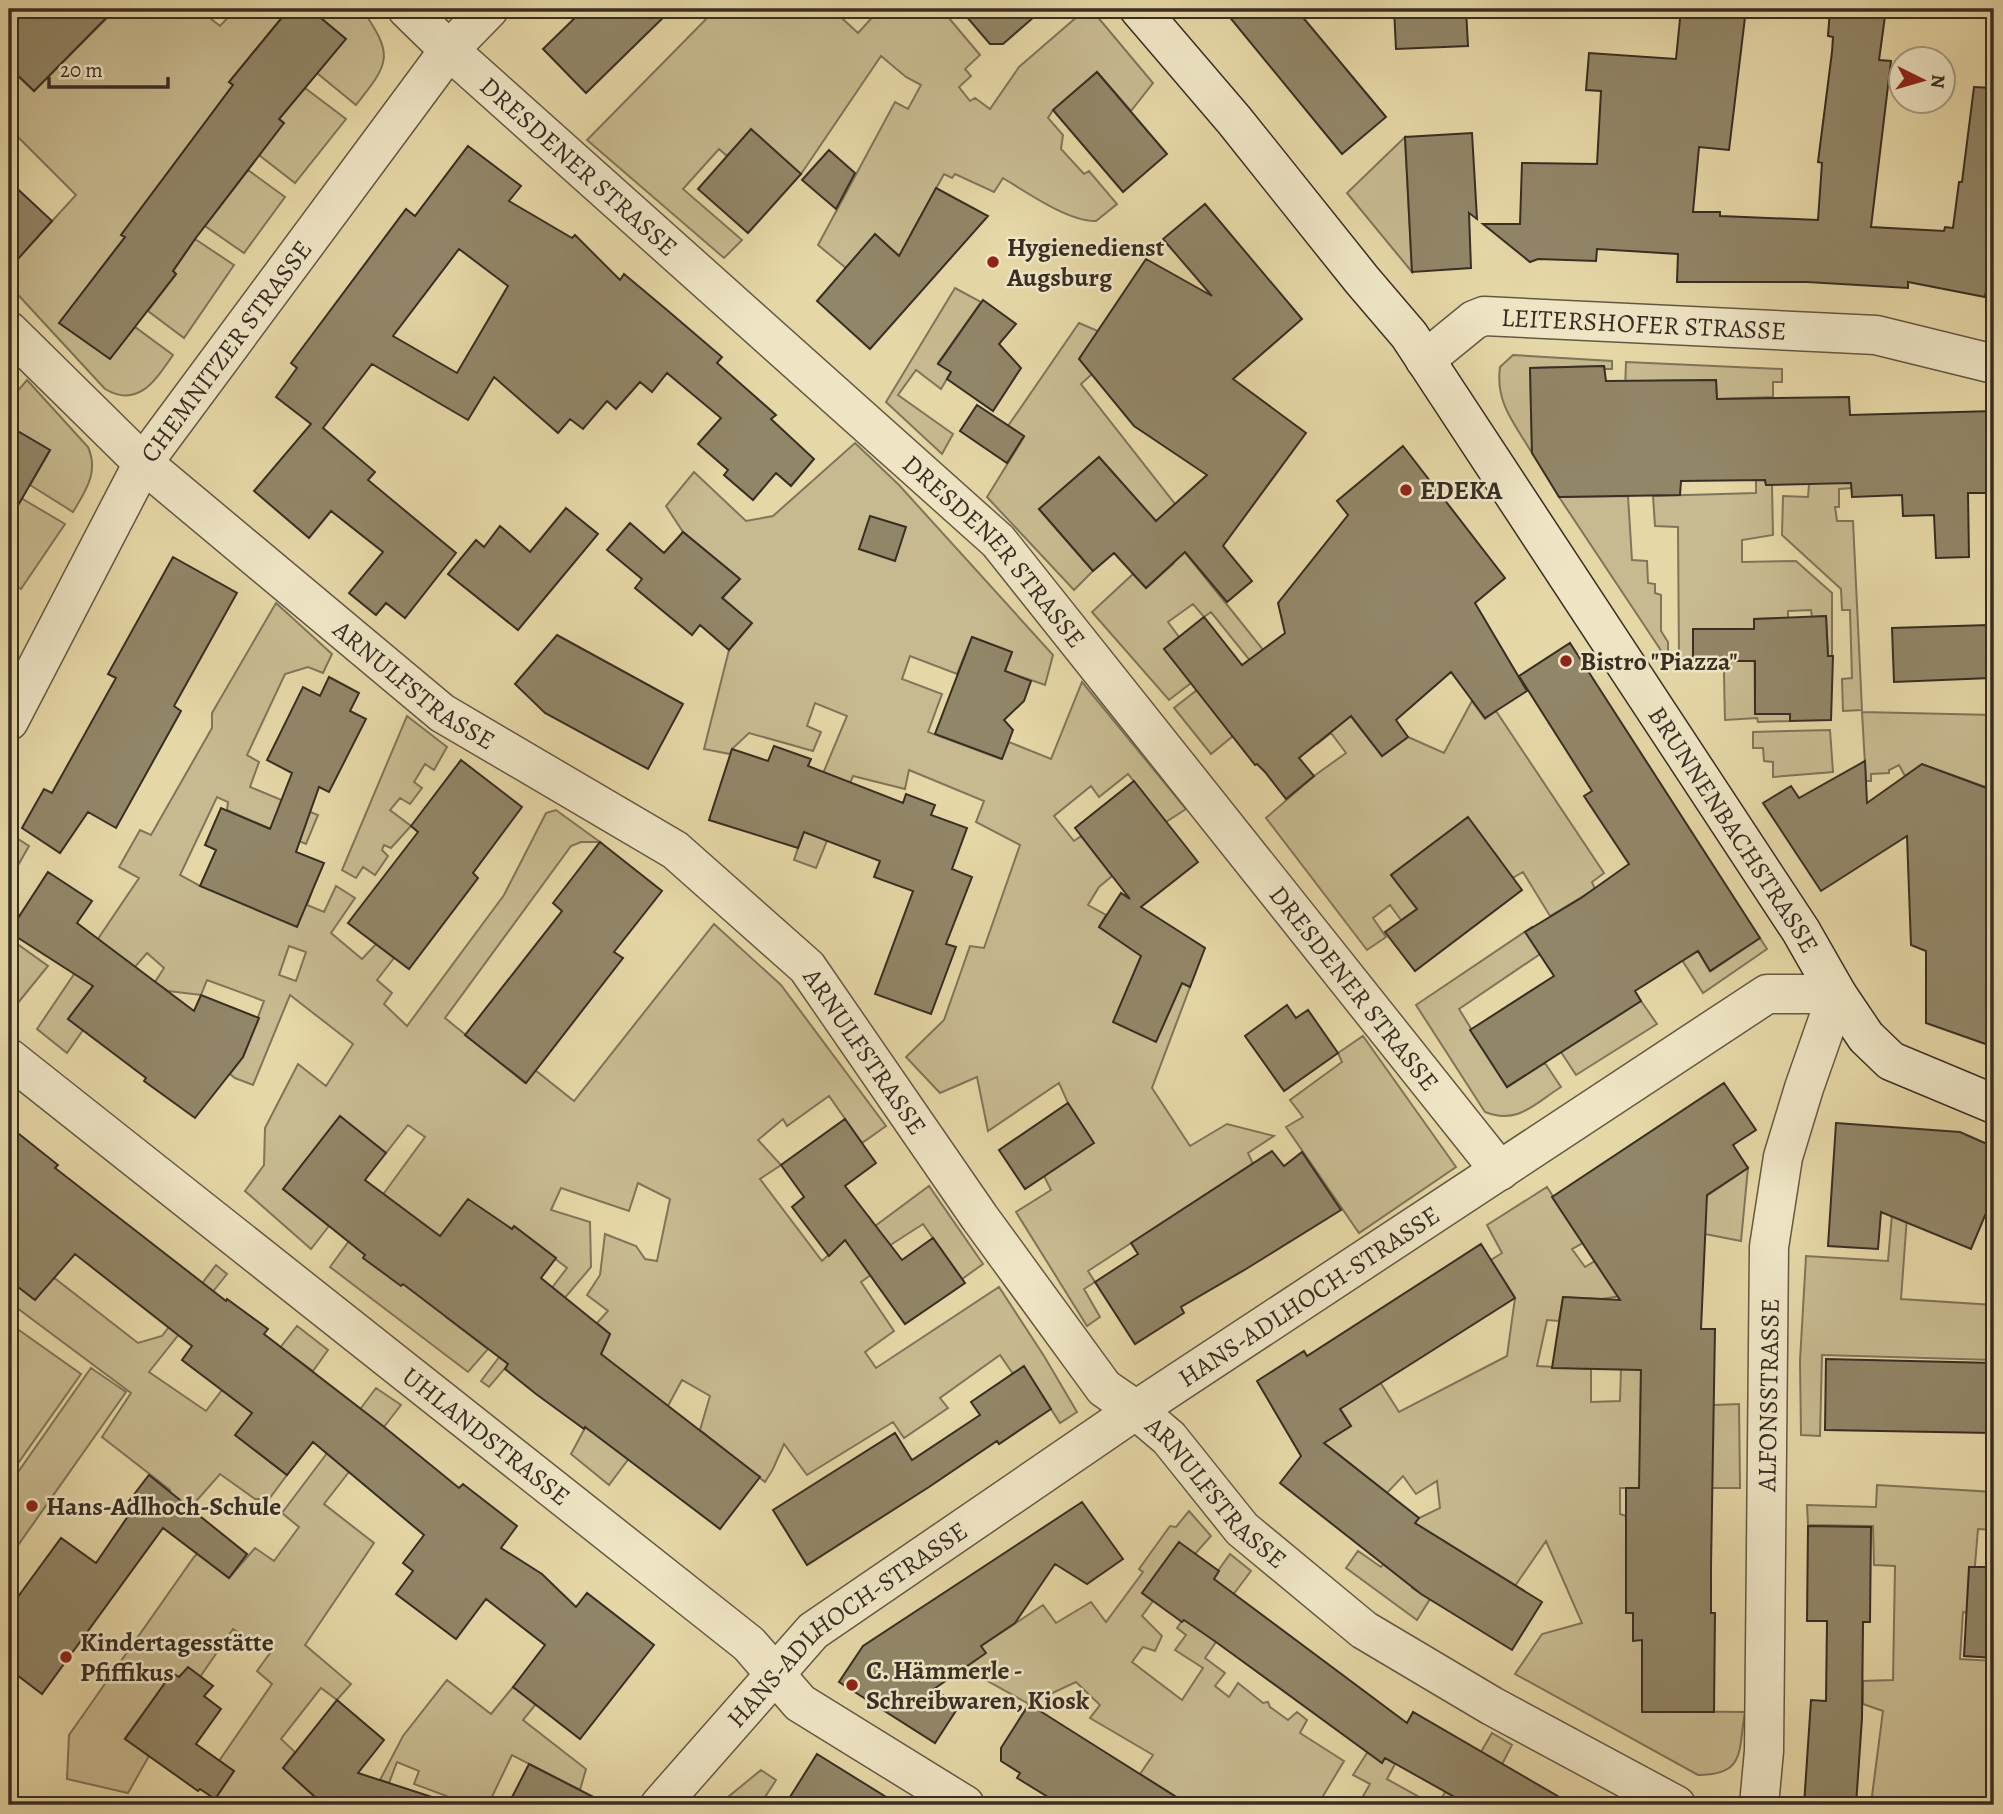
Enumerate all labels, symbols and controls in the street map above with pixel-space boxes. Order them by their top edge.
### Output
scale bar [49,46,168,90]
north arrow [1888,46,1958,116]
text: 20 m [60,56,103,84]
street label: DRESDENER STRASSE [472,69,685,264]
text: N [1924,73,1951,90]
place label: Hygienedienst Augsburg [1006,230,1165,295]
street label: CHEMNITZER STRASSE [132,233,320,470]
marker: Hygienedienst Augsburg [985,254,1001,270]
street label: LEITERSHOFER STRASSE [1500,300,1787,349]
street label: DRESDENER STRASSE [895,447,1093,655]
place label: EDEKA [1420,473,1503,508]
marker: EDEKA [1398,482,1414,498]
street label: ARNULFSTRASSE [325,612,501,758]
place label: Bistro "Piazza" [1580,644,1737,679]
marker: Bistro "Piazza" [1558,653,1574,669]
street label: BRUNNENBACHSTRASSE [1640,699,1827,959]
street label: DRESDENER STRASSE [1261,878,1447,1099]
street label: ARNULFSTRASSE [794,960,935,1142]
street label: HANS-ADLHOCH-STRASSE [1172,1198,1447,1395]
street label: ALFONSSTRASSE [1749,1298,1788,1493]
street label: UHLANDSTRASSE [395,1359,577,1514]
street label: ARNULFSTRASSE [1137,1408,1294,1577]
place label: Hans-Adlhoch-Schule [46,1489,281,1524]
marker: Hans-Adlhoch-Schule [24,1498,40,1514]
street label: HANS-ADLHOCH-STRASSE [719,1513,975,1735]
place label: Kindertagesstätte Pfiffikus [80,1625,274,1690]
marker: Kindertagesstätte Pfiffikus [58,1649,74,1665]
place label: C. Hämmerle - Schreibwaren, Kiosk [866,1653,1090,1718]
marker: C. Hämmerle - Schreibwaren, Kiosk [844,1677,860,1693]

